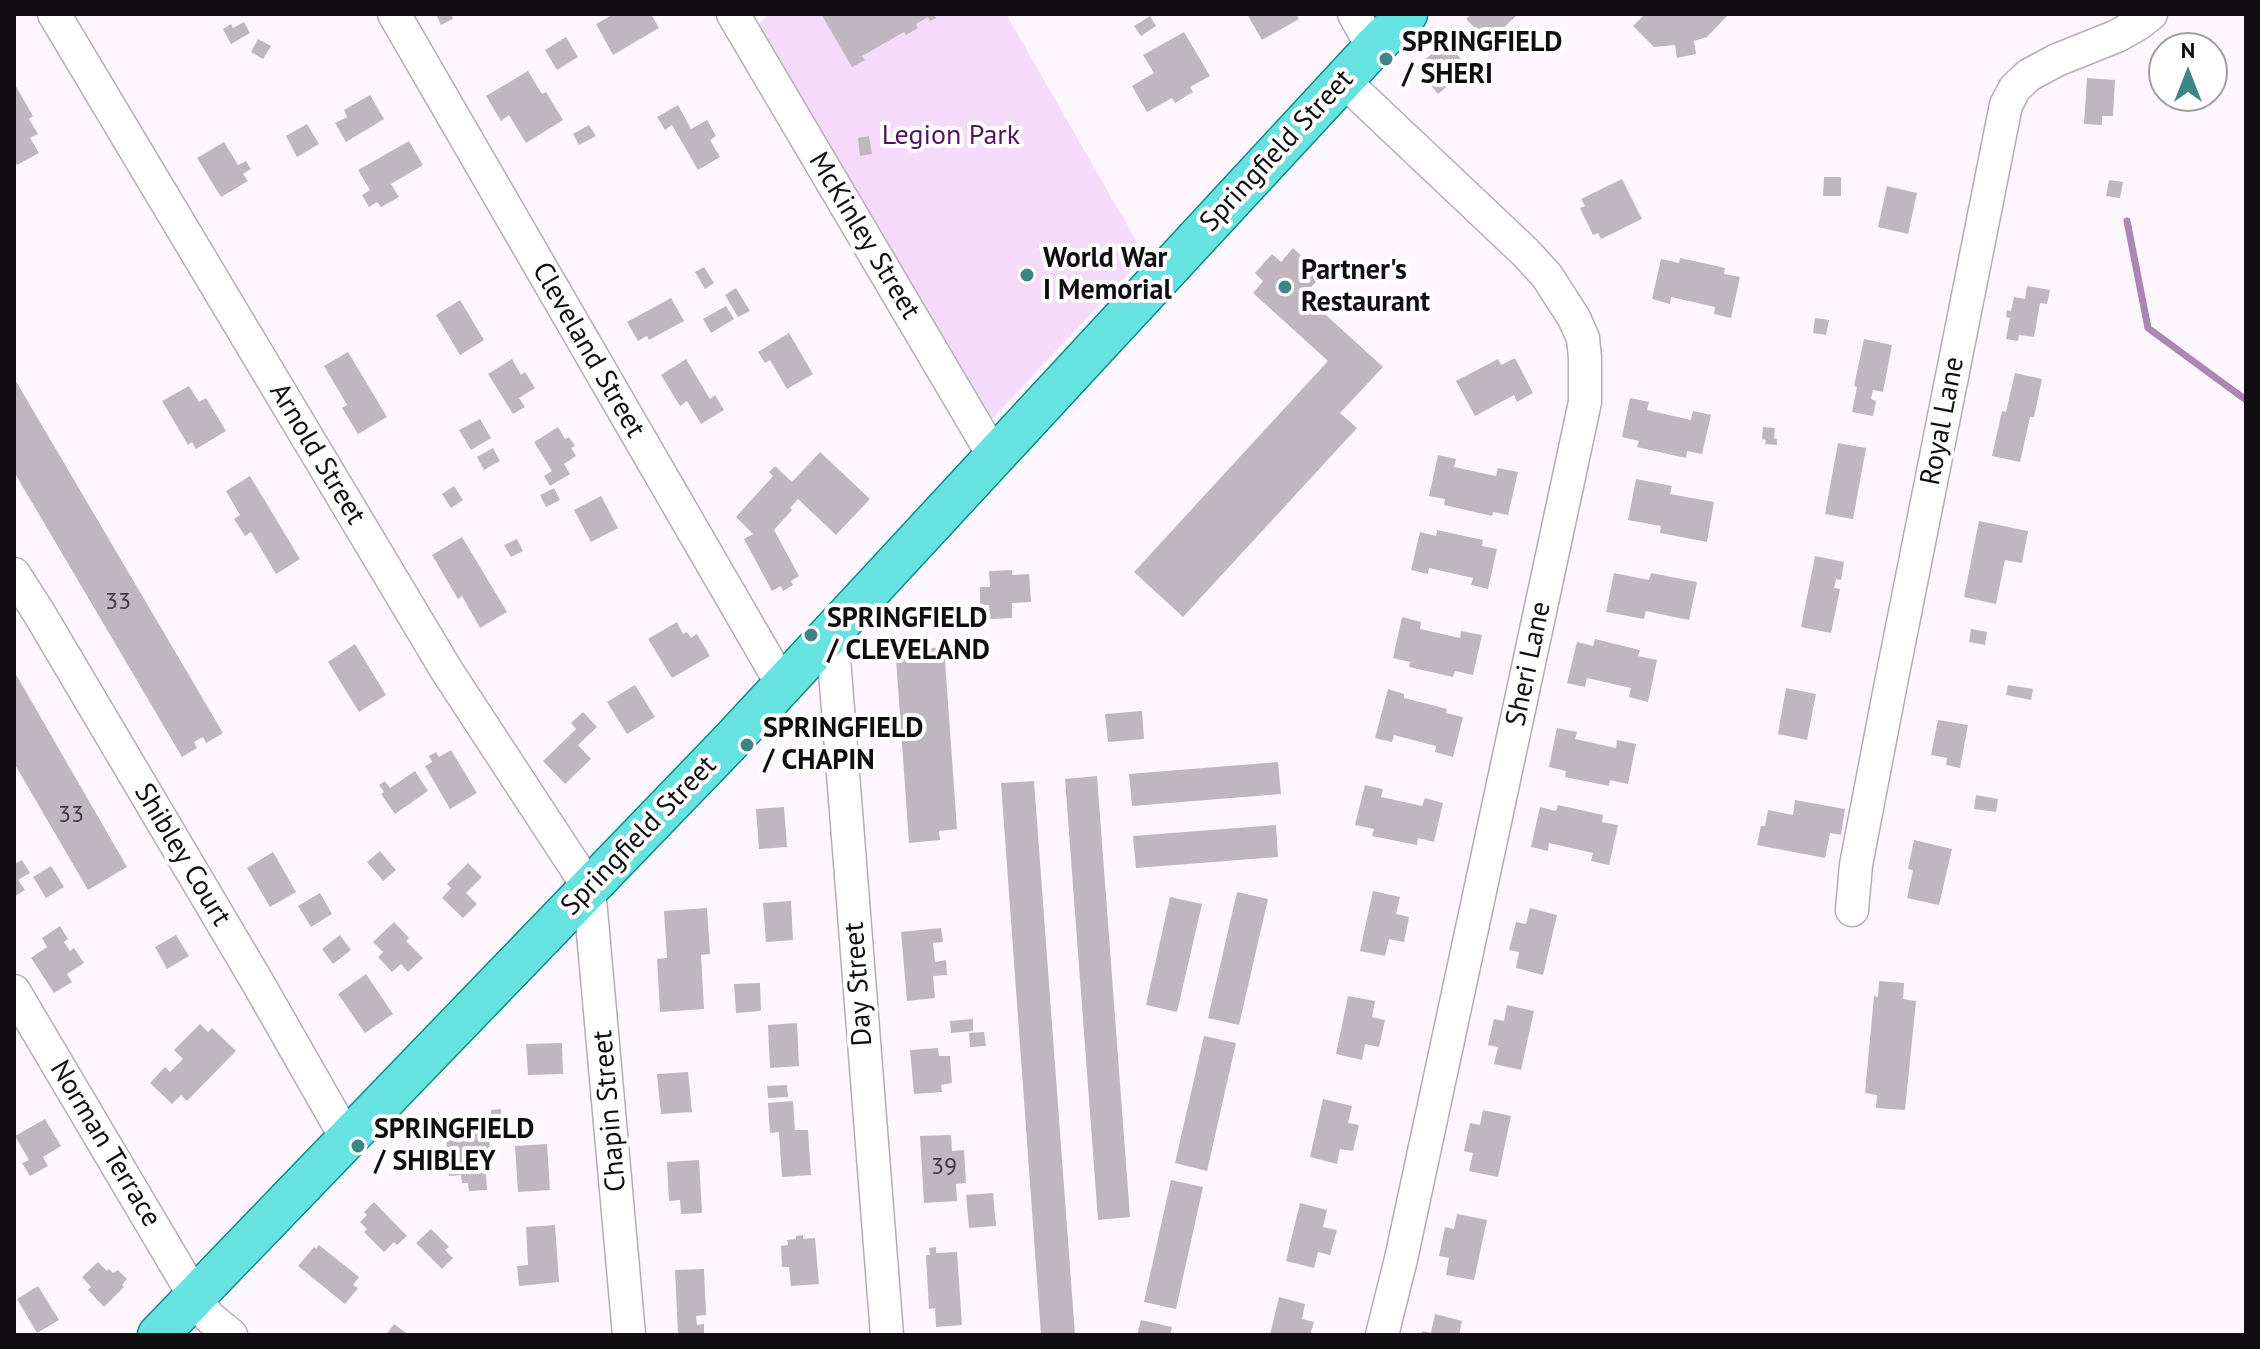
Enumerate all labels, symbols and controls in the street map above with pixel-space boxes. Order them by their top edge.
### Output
place label: SPRINGFIELD / SHERI [1402,26,1562,92]
north arrow [2148,32,2228,112]
text: N [2181,36,2195,64]
marker: SPRINGFIELD / SHERI [1377,50,1395,68]
street label: Springfield Street [1193,63,1361,239]
park label: Legion Park [882,119,1020,153]
street label: McKinley Street [801,147,927,325]
place label: World War I Memorial [1043,242,1172,308]
place label: Partner's Restaurant [1301,254,1430,320]
street label: Cleveland Street [524,256,652,444]
marker: World War I Memorial [1018,266,1036,284]
marker: Partner's Restaurant [1276,278,1294,296]
street label: Royal Lane [1914,354,1972,488]
street label: Arnold Street [262,377,372,531]
house number: 33 [105,588,131,616]
street label: Sheri Lane [1499,599,1559,729]
place label: SPRINGFIELD / CLEVELAND [827,602,990,668]
marker: SPRINGFIELD / CLEVELAND [802,626,820,644]
place label: SPRINGFIELD / CHAPIN [763,712,923,778]
marker: SPRINGFIELD / CHAPIN [738,736,756,754]
street label: Springfield Street [554,749,724,923]
street label: Shibley Court [126,778,238,932]
house number: 33 [58,801,84,829]
street label: Day Street [838,921,880,1047]
street label: Chapin Street [586,1029,634,1193]
street label: Norman Terrace [42,1055,168,1233]
place label: SPRINGFIELD / SHIBLEY [374,1113,534,1179]
marker: SPRINGFIELD / SHIBLEY [349,1137,367,1155]
house number: 39 [931,1153,957,1181]

